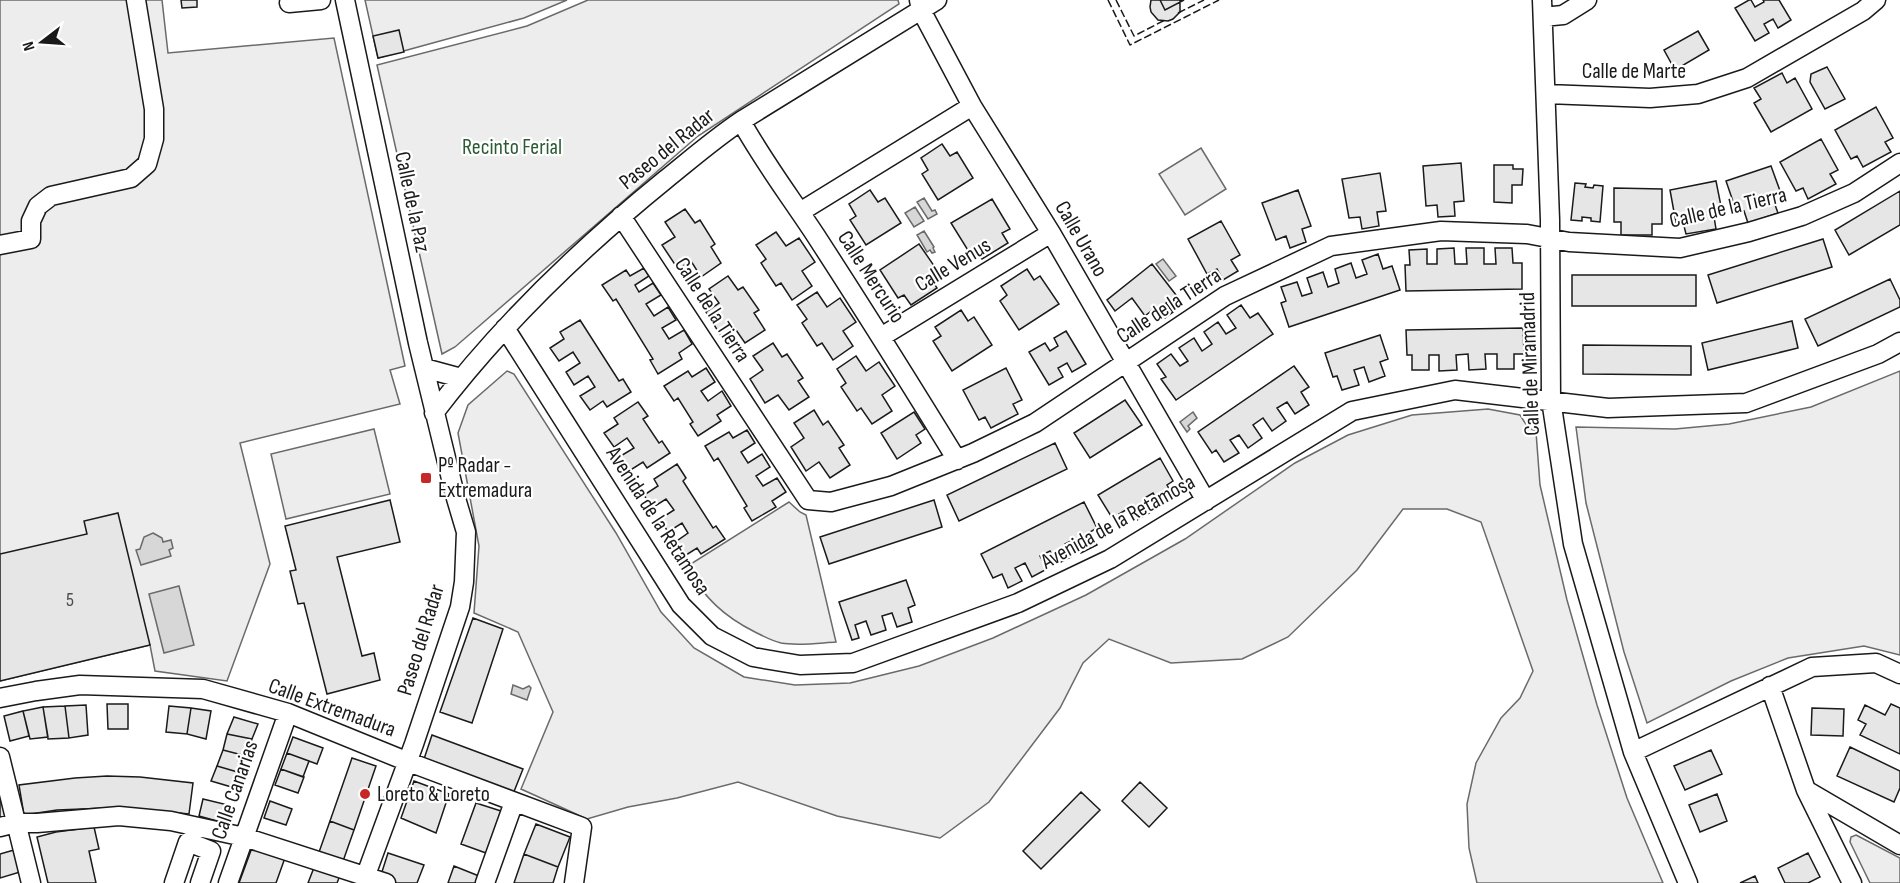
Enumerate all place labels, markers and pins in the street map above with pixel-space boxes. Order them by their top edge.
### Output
place label: Pº Radar - Extremadura [438,452,532,504]
marker: Pº Radar - Extremadura [419,471,433,485]
place label: Loreto & Loreto [377,781,490,808]
marker: Loreto & Loreto [358,787,372,801]

